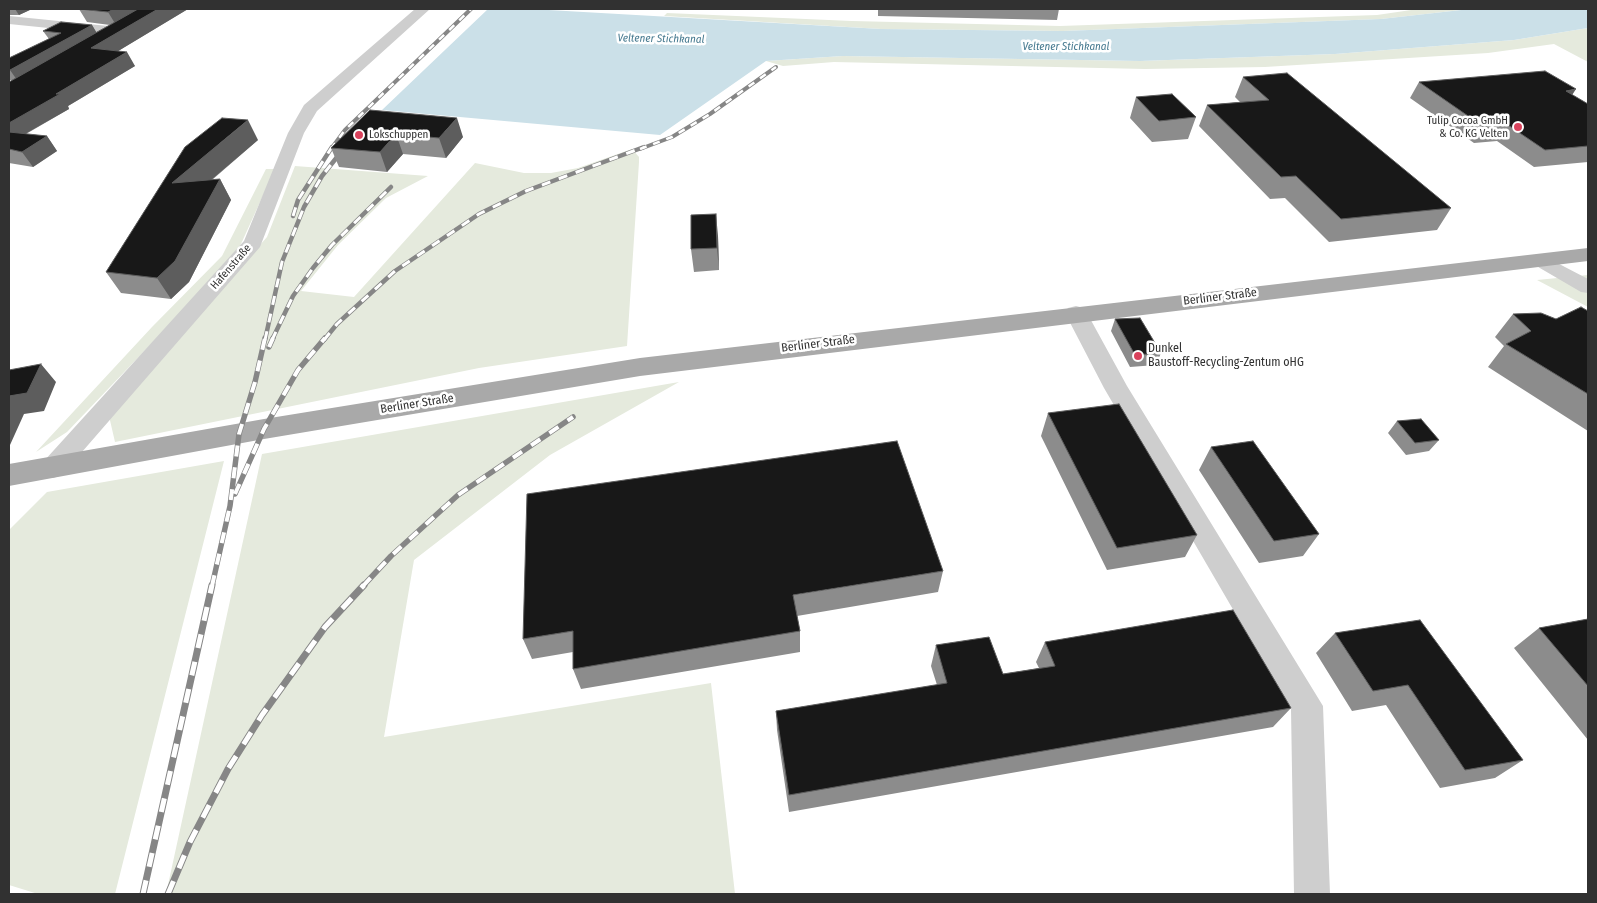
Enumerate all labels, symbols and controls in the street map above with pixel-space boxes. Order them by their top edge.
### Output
water label: Veltener Stichkanal [617,32,705,46]
water label: Veltener Stichkanal [1023,40,1109,54]
place label: Tulip Cocoa GmbH & Co. KG Velten [1427,114,1508,140]
marker: Tulip Cocoa GmbH & Co. KG Velten [1512,121,1524,133]
place label: Lokschuppen [369,128,428,142]
marker: Lokschuppen [353,129,365,141]
street label: Hafenstraße [208,242,254,292]
street label: Berliner Straße [1182,285,1258,309]
street label: Berliner Straße [780,332,856,356]
place label: Dunkel Baustoff-Recycling-Zentum oHG [1148,342,1304,370]
marker: Dunkel Baustoff-Recycling-Zentum oHG [1132,350,1144,362]
street label: Berliner Straße [379,391,455,417]

